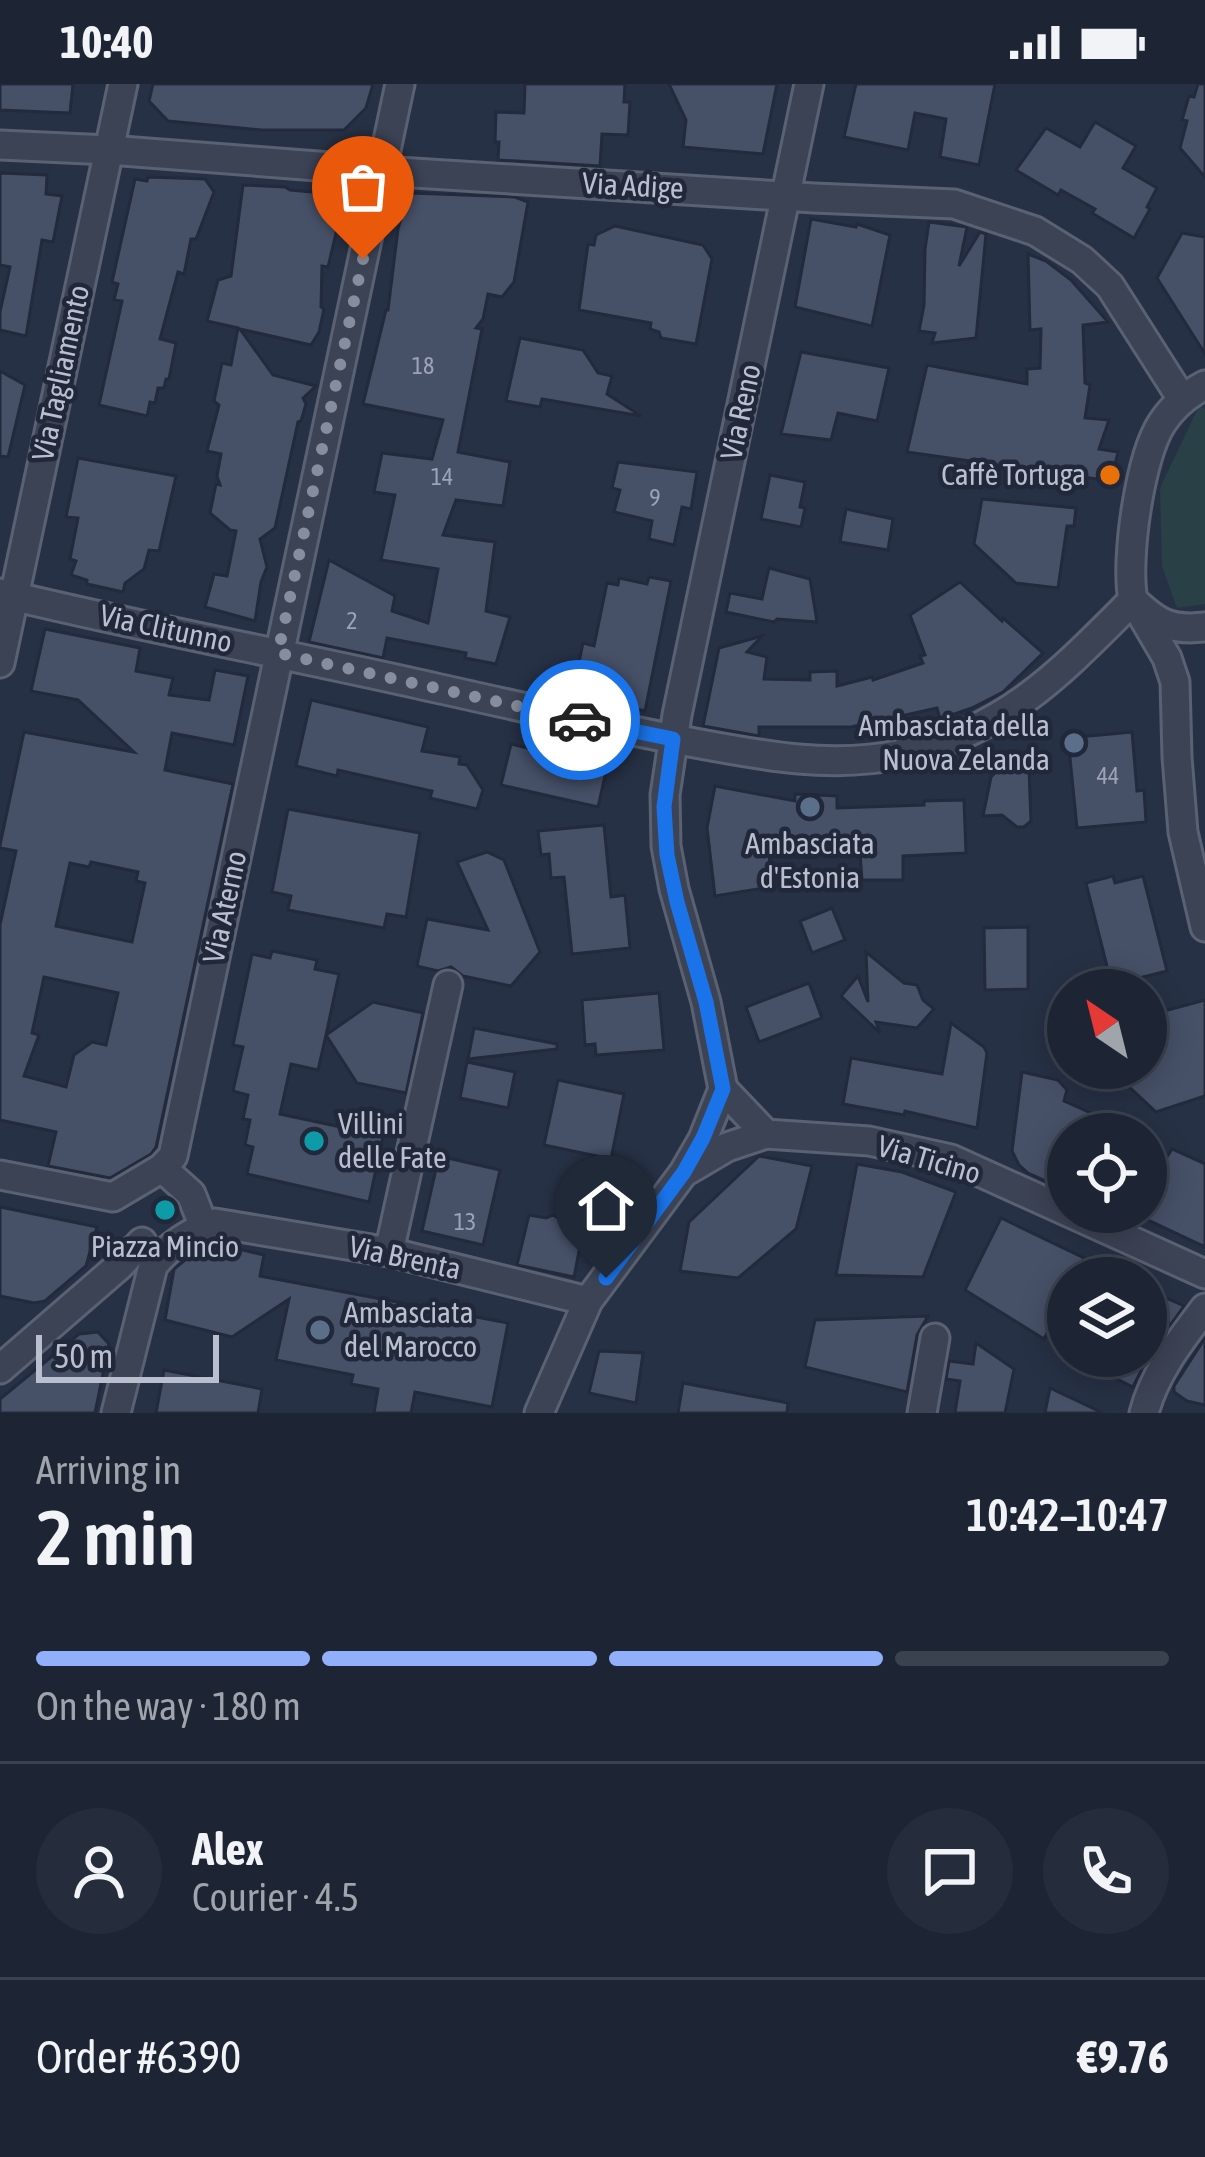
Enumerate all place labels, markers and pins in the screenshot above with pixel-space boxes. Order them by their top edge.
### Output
pin [312,136,414,259]
place label: Caffè Tortuga [941,457,1086,491]
marker: Caffè Tortuga [1097,462,1123,488]
place label: Ambasciata della Nuova Zelanda [859,708,1050,776]
marker: Ambasciata della Nuova Zelanda [1061,730,1087,756]
marker: Ambasciata d'Estonia [797,794,823,820]
place label: Ambasciata d'Estonia [745,826,875,894]
place label: Villini delle Fate [338,1106,447,1174]
marker: Villini delle Fate [301,1128,327,1154]
pin [555,1155,657,1278]
marker: Piazza Mincio [152,1197,178,1223]
place label: Piazza Mincio [91,1229,239,1263]
place label: Ambasciata del Marocco [344,1295,477,1363]
marker: Ambasciata del Marocco [307,1317,333,1343]

